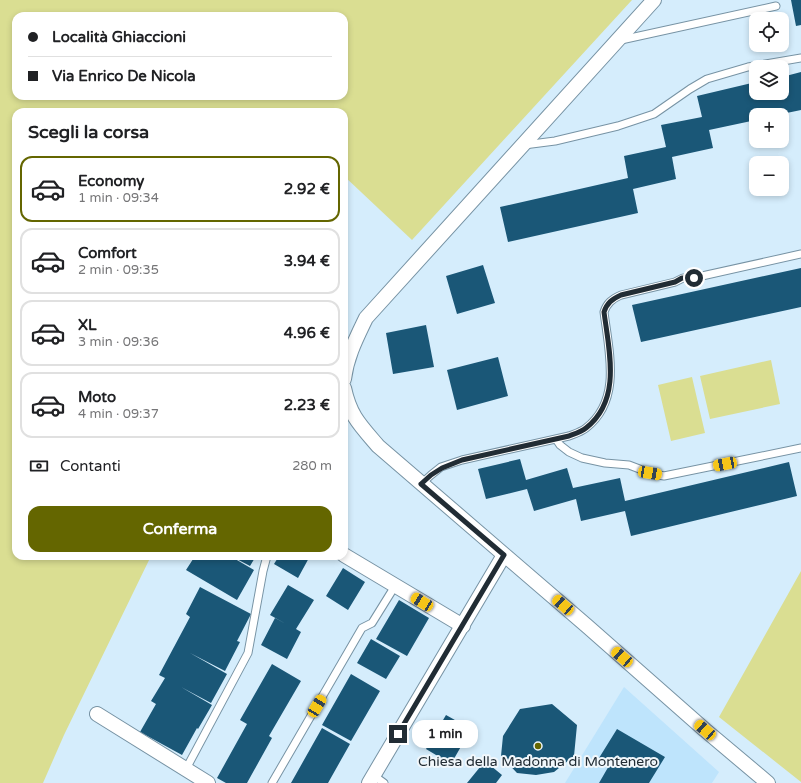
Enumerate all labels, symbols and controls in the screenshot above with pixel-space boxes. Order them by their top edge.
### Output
map controls [749,12,789,196]
button: locate [749,12,789,52]
text: Località Ghiaccioni [52,28,186,46]
button: layers [749,60,789,100]
text: Via Enrico De Nicola [52,67,196,85]
button: + [749,108,789,148]
text: Scegli la corsa [28,121,149,143]
button: − [749,156,789,196]
icon: car [30,171,66,207]
text: Economy [78,172,144,190]
text: 2.92 € [284,180,330,198]
text: 1 min · 09:34 [78,190,159,206]
icon: car [30,243,66,279]
text: Comfort [78,244,137,262]
text: 3.94 € [284,252,330,270]
text: 2 min · 09:35 [78,262,159,278]
route start [685,269,703,287]
icon: car [30,315,66,351]
text: XL [78,316,97,334]
text: 4.96 € [284,324,330,342]
text: 3 min · 09:36 [78,334,159,350]
icon: car [30,387,66,423]
text: Moto [78,388,116,406]
text: 2.23 € [284,396,330,414]
text: 4 min · 09:37 [78,406,159,422]
icon: cash [28,455,50,477]
car [712,456,738,472]
text: Contanti [60,457,121,475]
text: 280 m [292,458,332,474]
car [637,465,663,481]
button: Conferma [28,506,332,552]
car [409,591,435,613]
car [550,593,576,617]
car [609,645,635,669]
car [306,693,328,719]
car [692,718,718,742]
callout: 1 min [412,720,478,748]
route end [389,725,407,743]
text: 1 min [428,726,462,742]
marker: Chiesa della Madonna di Montenero [533,741,543,751]
place label: Chiesa della Madonna di Montenero [418,753,658,770]

